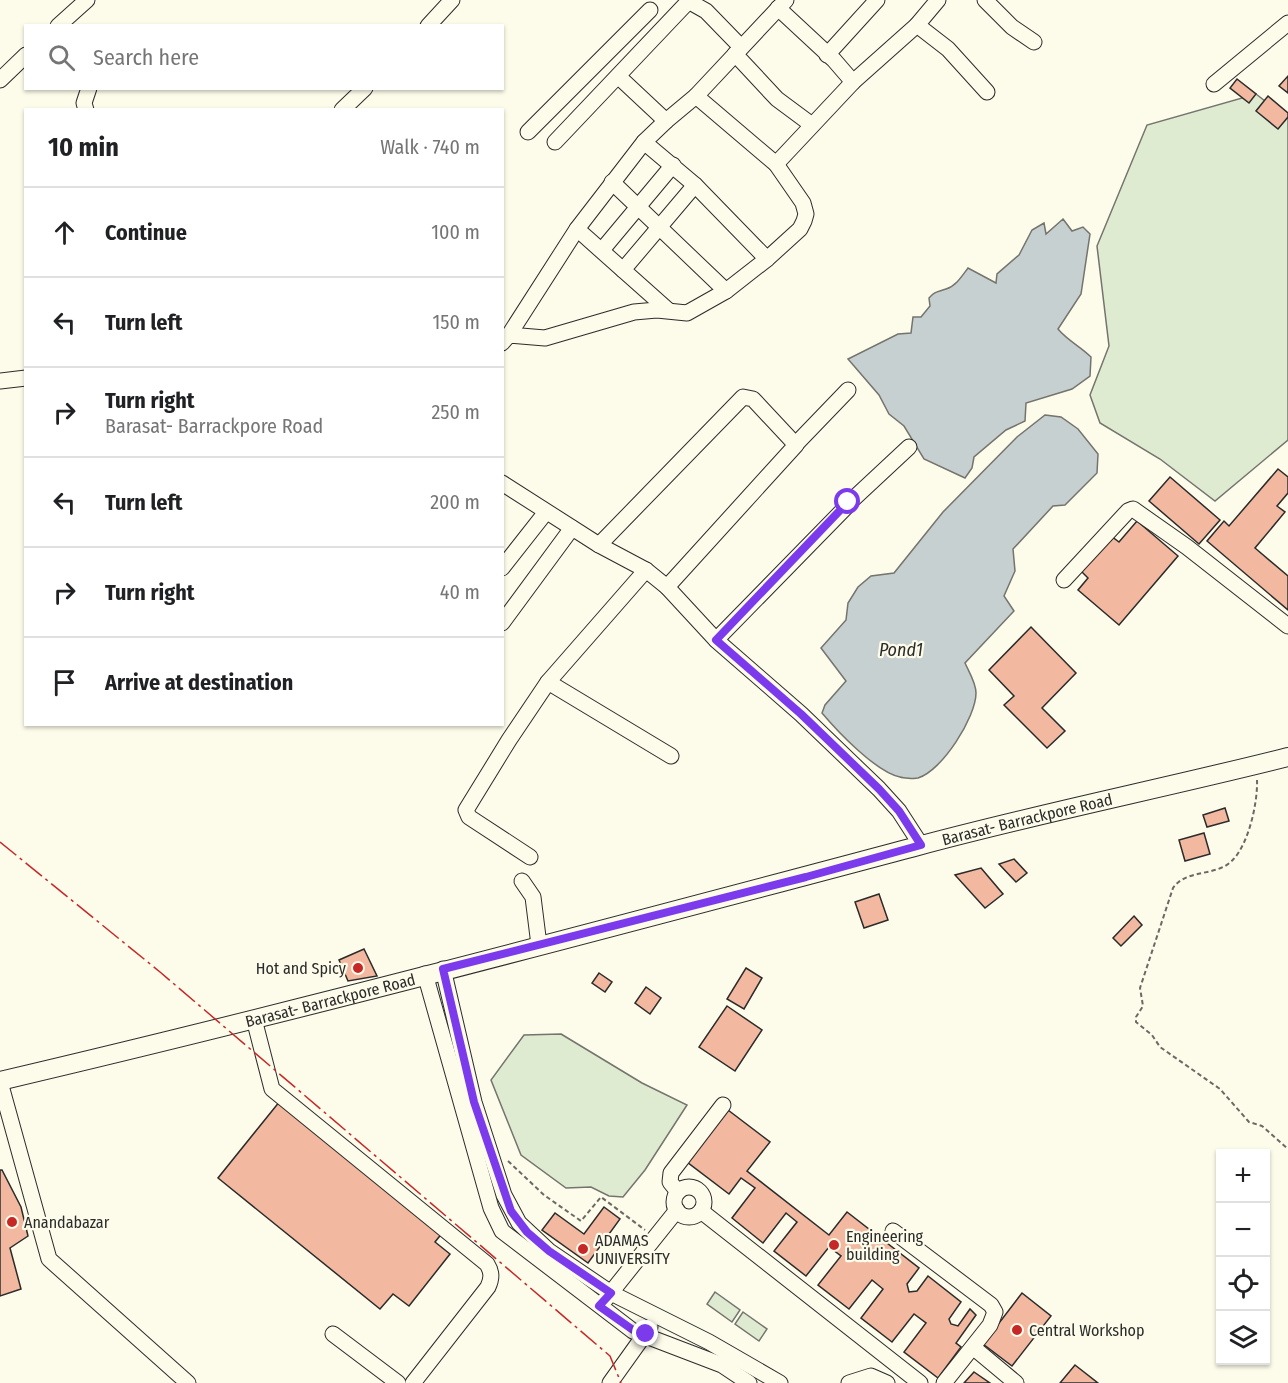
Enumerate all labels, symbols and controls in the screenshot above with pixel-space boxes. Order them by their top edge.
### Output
search box [24,24,504,90]
icon: search [45,41,78,74]
text: Search here [93,44,199,71]
text: 10 min [48,132,119,163]
text: Walk · 740 m [380,135,480,159]
icon: ahead [48,216,81,249]
text: Continue [105,219,187,246]
text: 100 m [431,220,480,244]
icon: left [48,306,81,339]
text: Turn left [105,309,183,336]
text: 150 m [433,310,480,334]
text: Turn right [105,387,194,414]
icon: right [48,396,81,429]
text: 250 m [432,400,480,424]
text: Barasat- Barrackpore Road [105,414,323,438]
icon: left [48,486,81,519]
route start [834,488,860,514]
text: Turn left [105,489,183,516]
text: 200 m [430,490,480,514]
icon: right [48,576,81,609]
text: Turn right [105,579,194,606]
text: 40 m [440,580,480,604]
water label: Pond1 [879,639,923,661]
icon: arrive [48,666,81,699]
text: Arrive at destination [105,669,293,696]
street label: Barasat- Barrackpore Road [940,789,1114,849]
place label: Hot and Spicy [256,959,347,978]
marker: Hot and Spicy [351,961,365,975]
street label: Barasat- Barrackpore Road [243,969,417,1031]
map controls [1216,1149,1270,1365]
button: + [1216,1149,1270,1203]
button: − [1216,1203,1270,1257]
place label: Anandabazar [24,1213,110,1232]
marker: Anandabazar [5,1215,19,1229]
place label: Engineering building [846,1227,924,1264]
place label: ADAMAS UNIVERSITY [595,1231,670,1268]
marker: Engineering building [827,1238,841,1252]
marker: ADAMAS UNIVERSITY [576,1242,590,1256]
button: locate [1216,1257,1270,1311]
button: layers [1216,1311,1270,1365]
route end [632,1320,658,1346]
place label: Central Workshop [1029,1321,1145,1340]
marker: Central Workshop [1010,1323,1024,1337]

